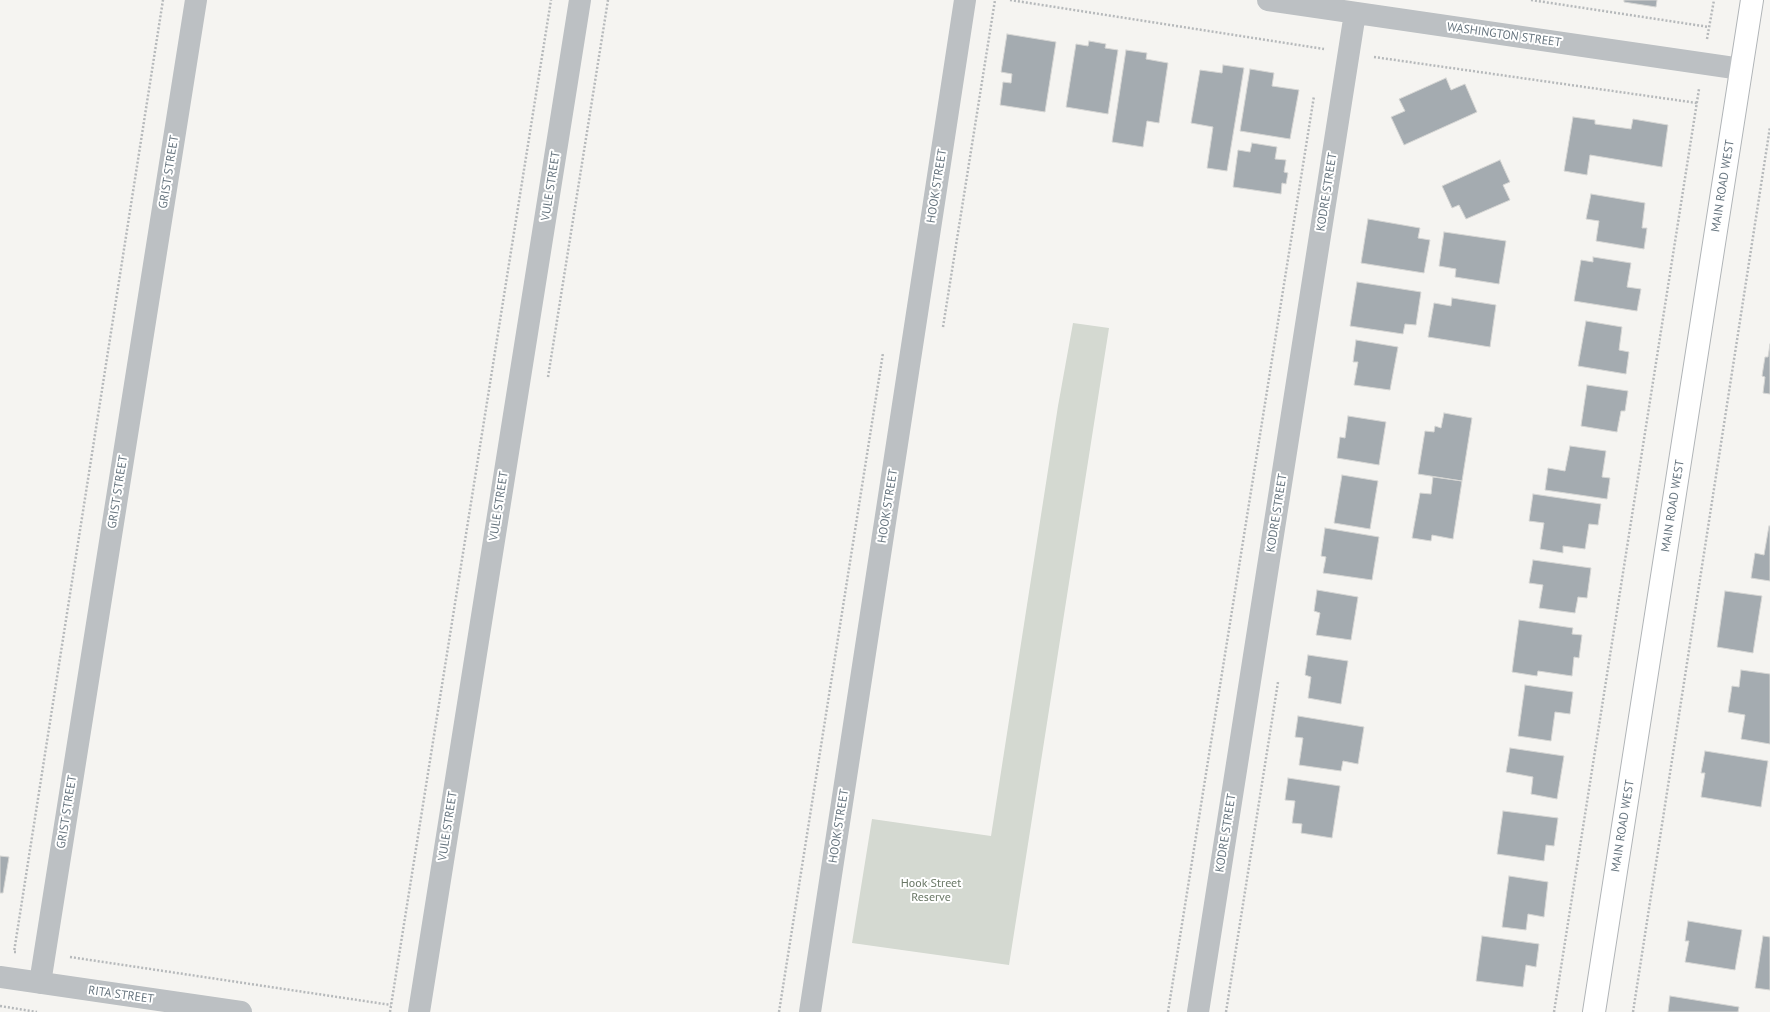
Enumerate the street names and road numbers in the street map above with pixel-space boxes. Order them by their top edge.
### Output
street label: WASHINGTON STREET [1446,20,1562,50]
street label: GRIST STREET [156,134,182,210]
street label: MAIN ROAD WEST [1709,139,1737,233]
street label: HOOK STREET [924,148,950,224]
street label: VULE STREET [538,150,564,222]
street label: KODRE STREET [1314,152,1340,232]
street label: GRIST STREET [105,454,131,530]
street label: MAIN ROAD WEST [1659,459,1687,553]
street label: HOOK STREET [875,468,901,544]
street label: VULE STREET [486,470,512,542]
street label: KODRE STREET [1264,473,1290,553]
street label: GRIST STREET [54,774,80,850]
street label: MAIN ROAD WEST [1609,779,1637,873]
street label: HOOK STREET [826,788,852,864]
street label: VULE STREET [435,790,461,862]
street label: KODRE STREET [1213,793,1239,873]
street label: RITA STREET [87,983,155,1007]

